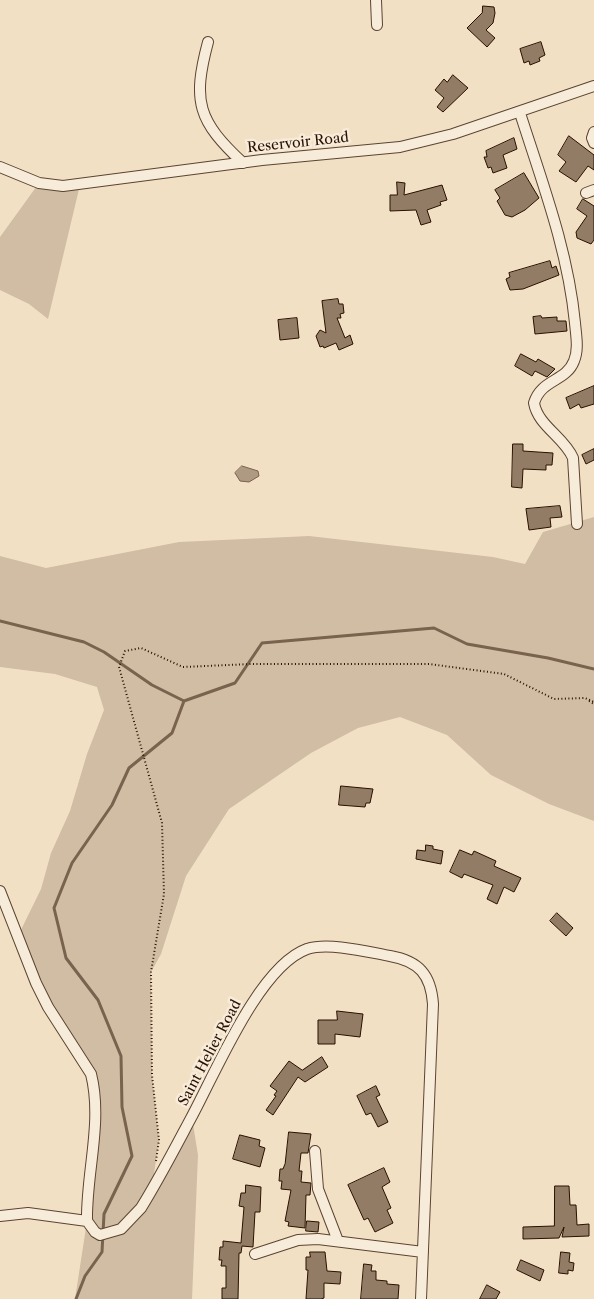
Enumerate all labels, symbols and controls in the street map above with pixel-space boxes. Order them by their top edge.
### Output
street label: Reservoir Road [246,129,350,157]
street label: Saint Helier Road [175,997,245,1109]

